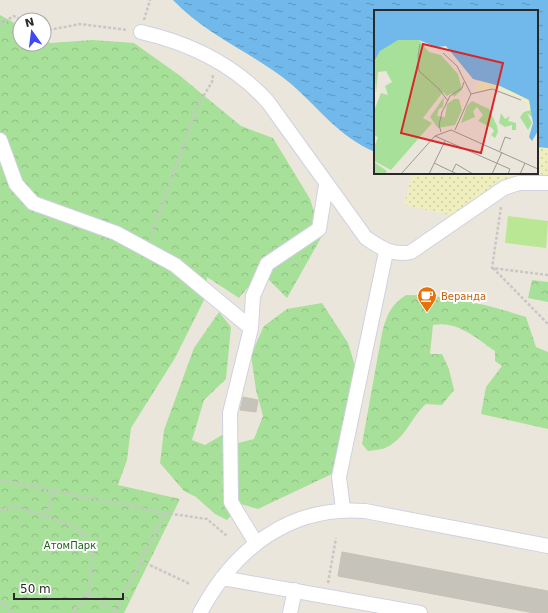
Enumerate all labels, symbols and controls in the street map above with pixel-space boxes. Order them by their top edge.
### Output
inset map [374,10,538,174]
north arrow [12,12,52,52]
text: N [24,15,36,30]
cafe icon: Веранда [416,285,438,313]
place label: Веранда [441,291,486,302]
park label: АтомПарк [44,540,96,551]
scale bar [14,575,123,601]
text: 50 m [20,582,51,596]

